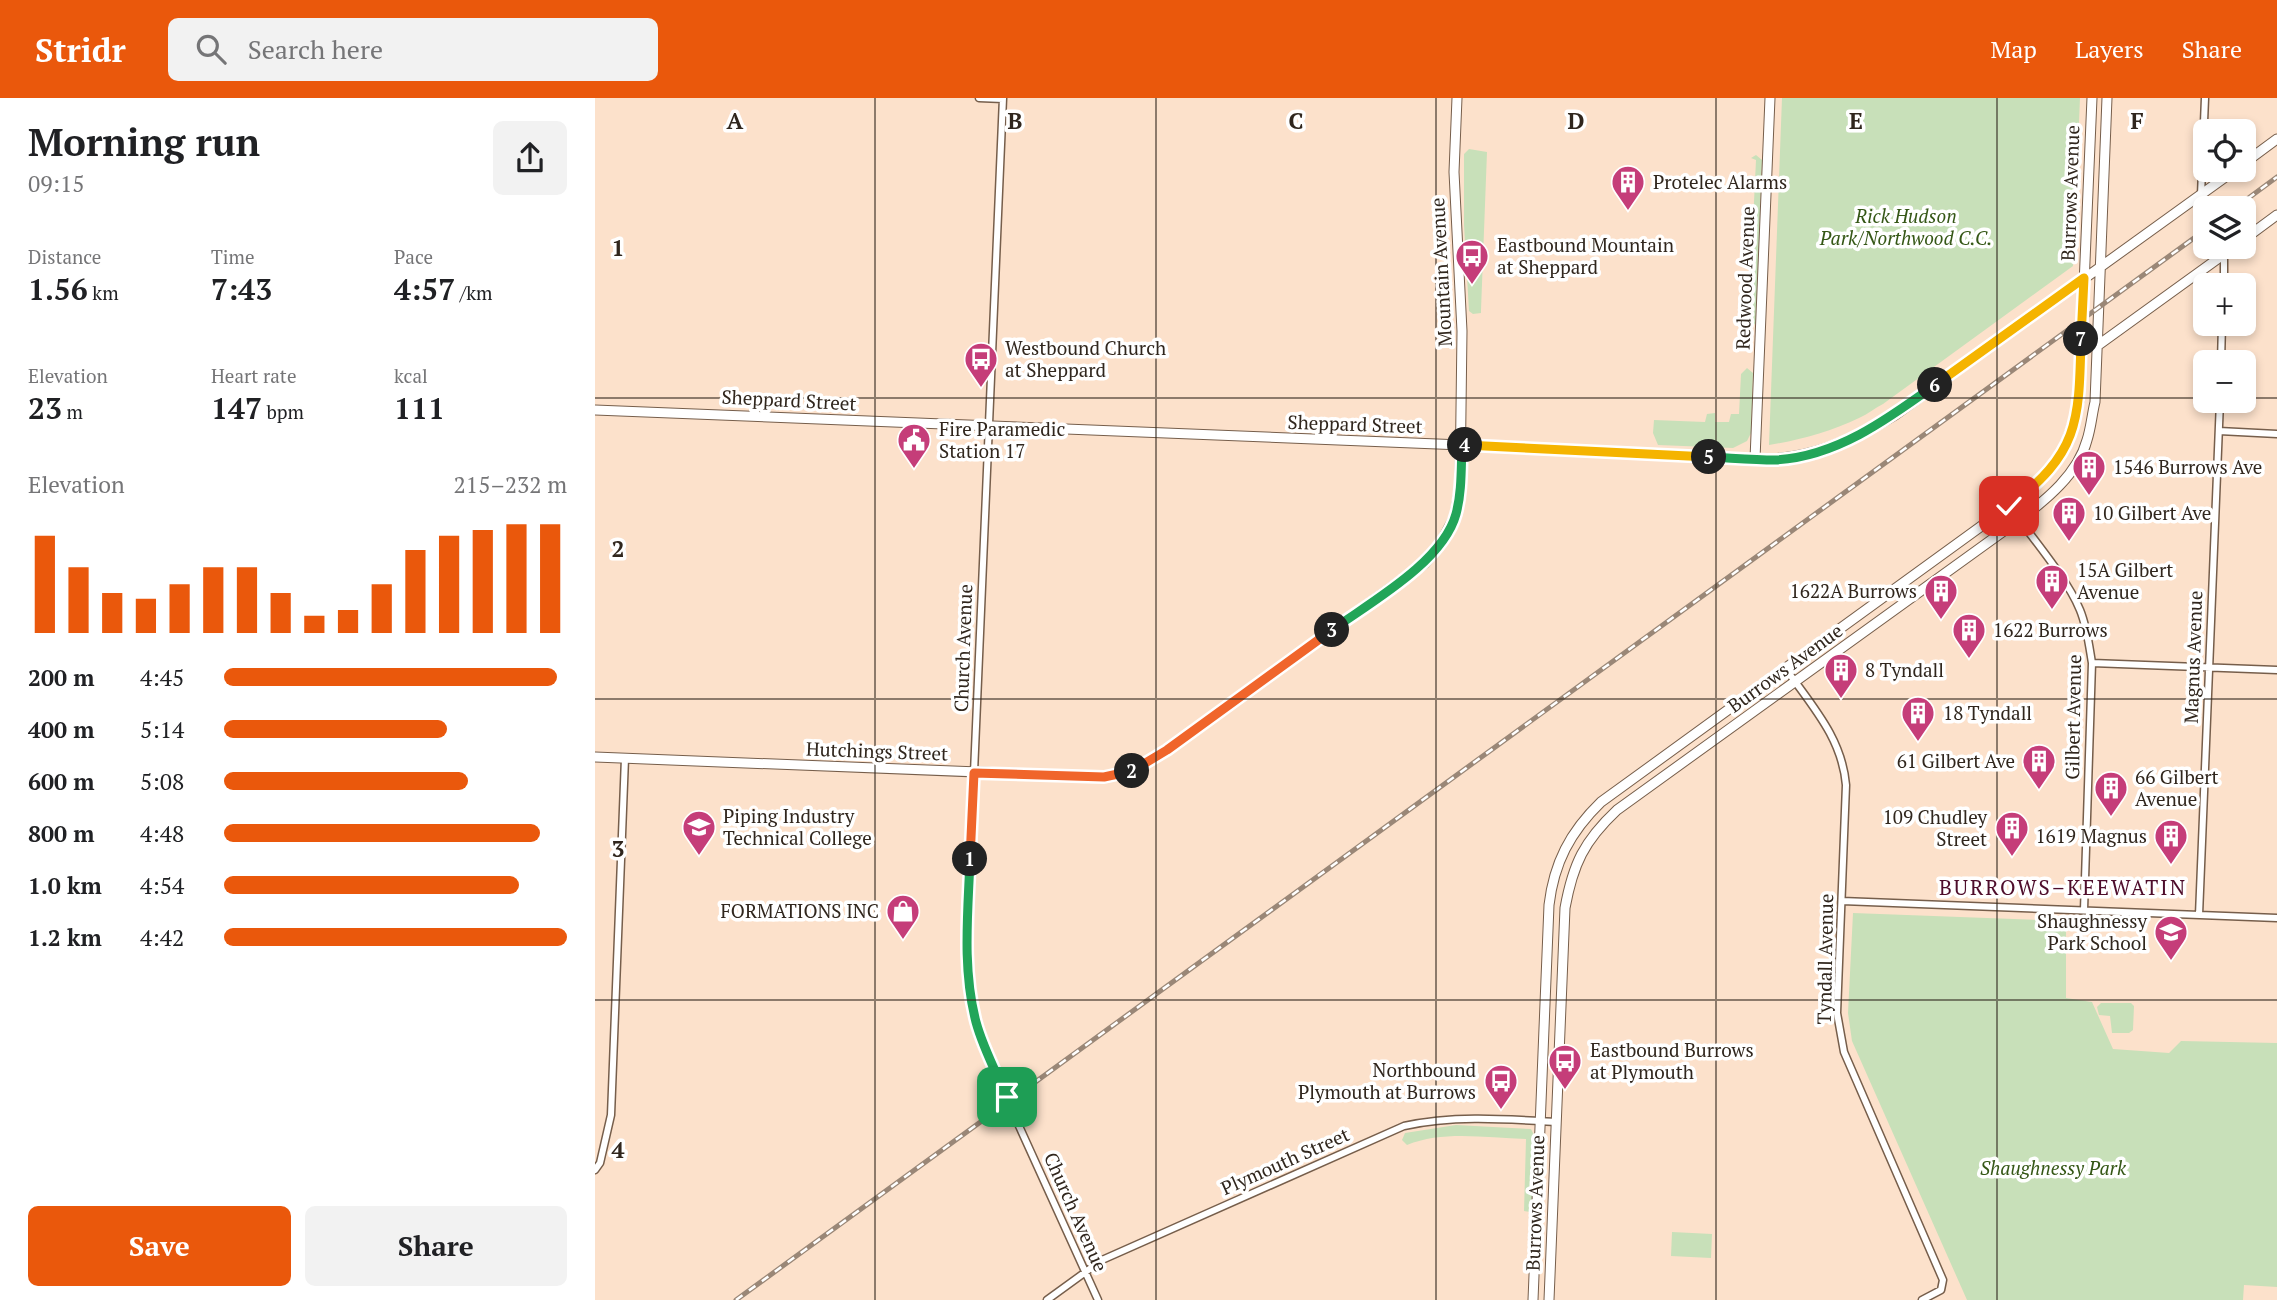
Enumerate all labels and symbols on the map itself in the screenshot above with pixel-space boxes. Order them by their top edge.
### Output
text: A [727,105,744,136]
text: B [1008,105,1023,136]
text: C [1289,105,1304,136]
text: D [1568,105,1585,136]
text: E [1849,105,1863,136]
text: F [2130,105,2144,136]
street label: Burrows Avenue [2055,125,2084,261]
building icon: Protelec Alarms [1609,163,1647,212]
place label: Protelec Alarms [1653,169,1787,194]
street label: Mountain Avenue [1424,197,1457,347]
park label: Rick Hudson Park/Northwood C.C. [1819,203,1992,250]
street label: Redwood Avenue [1730,206,1759,350]
text: 1 [612,232,625,263]
place label: Eastbound Mountain at Sheppard [1497,232,1674,279]
bus stop icon: Eastbound Mountain at Sheppard [1453,237,1491,286]
pin: 7 [2063,322,2099,356]
place label: Westbound Church at Sheppard [1005,335,1166,382]
bus stop icon: Westbound Church at Sheppard [962,340,1000,389]
pin: 6 [1917,368,1953,402]
street label: Sheppard Street [721,383,857,416]
street label: Sheppard Street [1287,409,1423,438]
place label: Fire Paramedic Station 17 [939,416,1066,463]
public building icon: Fire Paramedic Station 17 [895,421,933,470]
pin: 4 [1447,428,1483,462]
pin: 5 [1691,440,1727,474]
building icon: 1546 Burrows Ave [2070,448,2108,497]
place label: 1546 Burrows Ave [2113,454,2262,479]
pin [1979,476,2039,536]
building icon: 10 Gilbert Ave [2050,494,2088,543]
place label: 10 Gilbert Ave [2093,500,2211,525]
text: 2 [612,533,625,564]
place label: 15A Gilbert Avenue [2077,557,2173,604]
building icon: 15A Gilbert Avenue [2033,562,2071,611]
building icon: 1622A Burrows [1922,572,1960,621]
place label: 1622A Burrows [1790,578,1917,603]
street label: Church Avenue [948,584,977,712]
street label: Magnus Avenue [2178,590,2207,724]
building icon: 1622 Burrows [1950,611,1988,660]
pin: 3 [1315,612,1349,648]
place label: 1622 Burrows [1993,617,2108,642]
street label: Burrows Avenue [1722,618,1847,718]
building icon: 8 Tyndall [1822,651,1860,700]
street label: Gilbert Avenue [2059,654,2086,780]
place label: 8 Tyndall [1865,657,1944,682]
building icon: 18 Tyndall [1899,694,1937,743]
place label: 18 Tyndall [1943,700,2032,725]
street label: Hutchings Street [805,736,949,765]
building icon: 61 Gilbert Ave [2020,742,2058,791]
place label: 61 Gilbert Ave [1897,748,2015,773]
pin: 2 [1115,754,1149,788]
place label: 66 Gilbert Avenue [2135,764,2219,811]
building icon: 66 Gilbert Avenue [2092,769,2130,818]
place label: Piping Industry Technical College [723,803,872,850]
place label: 109 Chudley Street [1883,804,1987,851]
school or university icon: Piping Industry Technical College [680,808,718,857]
building icon: 109 Chudley Street [1993,809,2031,858]
building icon: 1619 Magnus [2152,817,2190,866]
place label: 1619 Magnus [2035,823,2147,848]
text: 3 [612,833,625,864]
pin: 1 [953,842,987,876]
district label: BURROWS–KEEWATIN [1939,873,2187,901]
shop icon: FORMATIONS INC [884,892,922,941]
street label: Tyndall Avenue [1811,893,1838,1025]
place label: FORMATIONS INC [721,898,879,923]
place label: Shaughnessy Park School [2037,908,2147,955]
school or university icon: Shaughnessy Park School [2152,913,2190,962]
place label: Eastbound Burrows at Plymouth [1590,1037,1754,1084]
bus stop icon: Eastbound Burrows at Plymouth [1546,1042,1584,1091]
place label: Northbound Plymouth at Burrows [1298,1057,1476,1104]
bus stop icon: Northbound Plymouth at Burrows [1482,1062,1520,1111]
pin [977,1067,1037,1127]
street label: Plymouth Street [1217,1121,1353,1200]
text: 4 [612,1134,625,1165]
street label: Burrows Avenue [1520,1135,1549,1271]
street label: Church Avenue [1039,1148,1114,1275]
park label: Shaughnessy Park [1980,1155,2127,1180]

